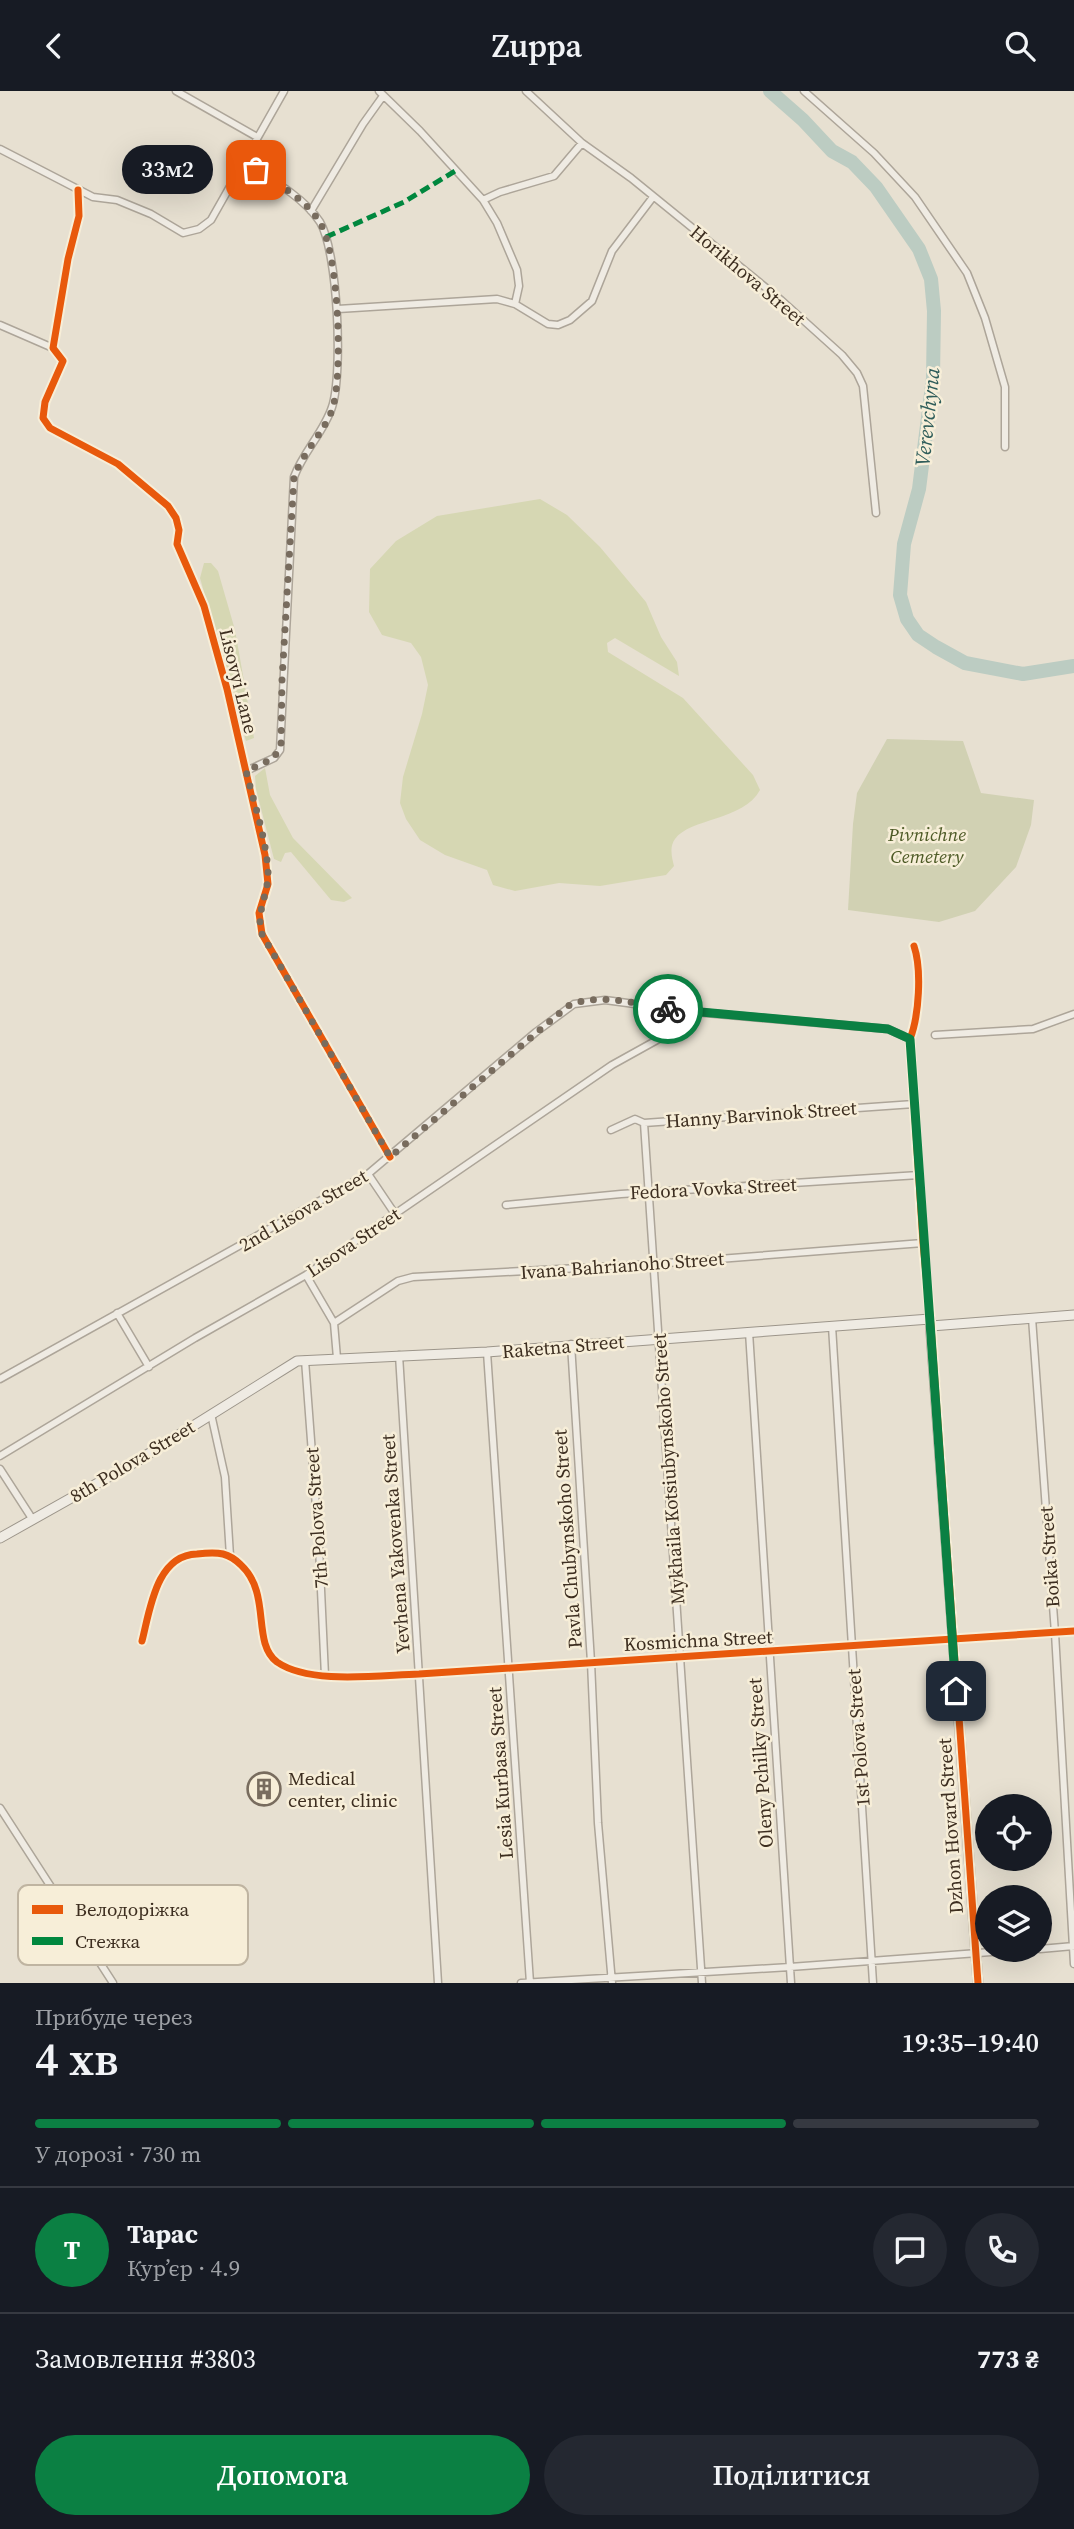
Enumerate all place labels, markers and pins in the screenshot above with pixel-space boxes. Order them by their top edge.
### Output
pin [226,140,286,200]
callout: 33м2 [123,146,214,195]
pin [926,1661,986,1721]
place label: Medical center, clinic [288,1765,398,1813]
building icon: Medical center, clinic [245,1770,283,1808]

